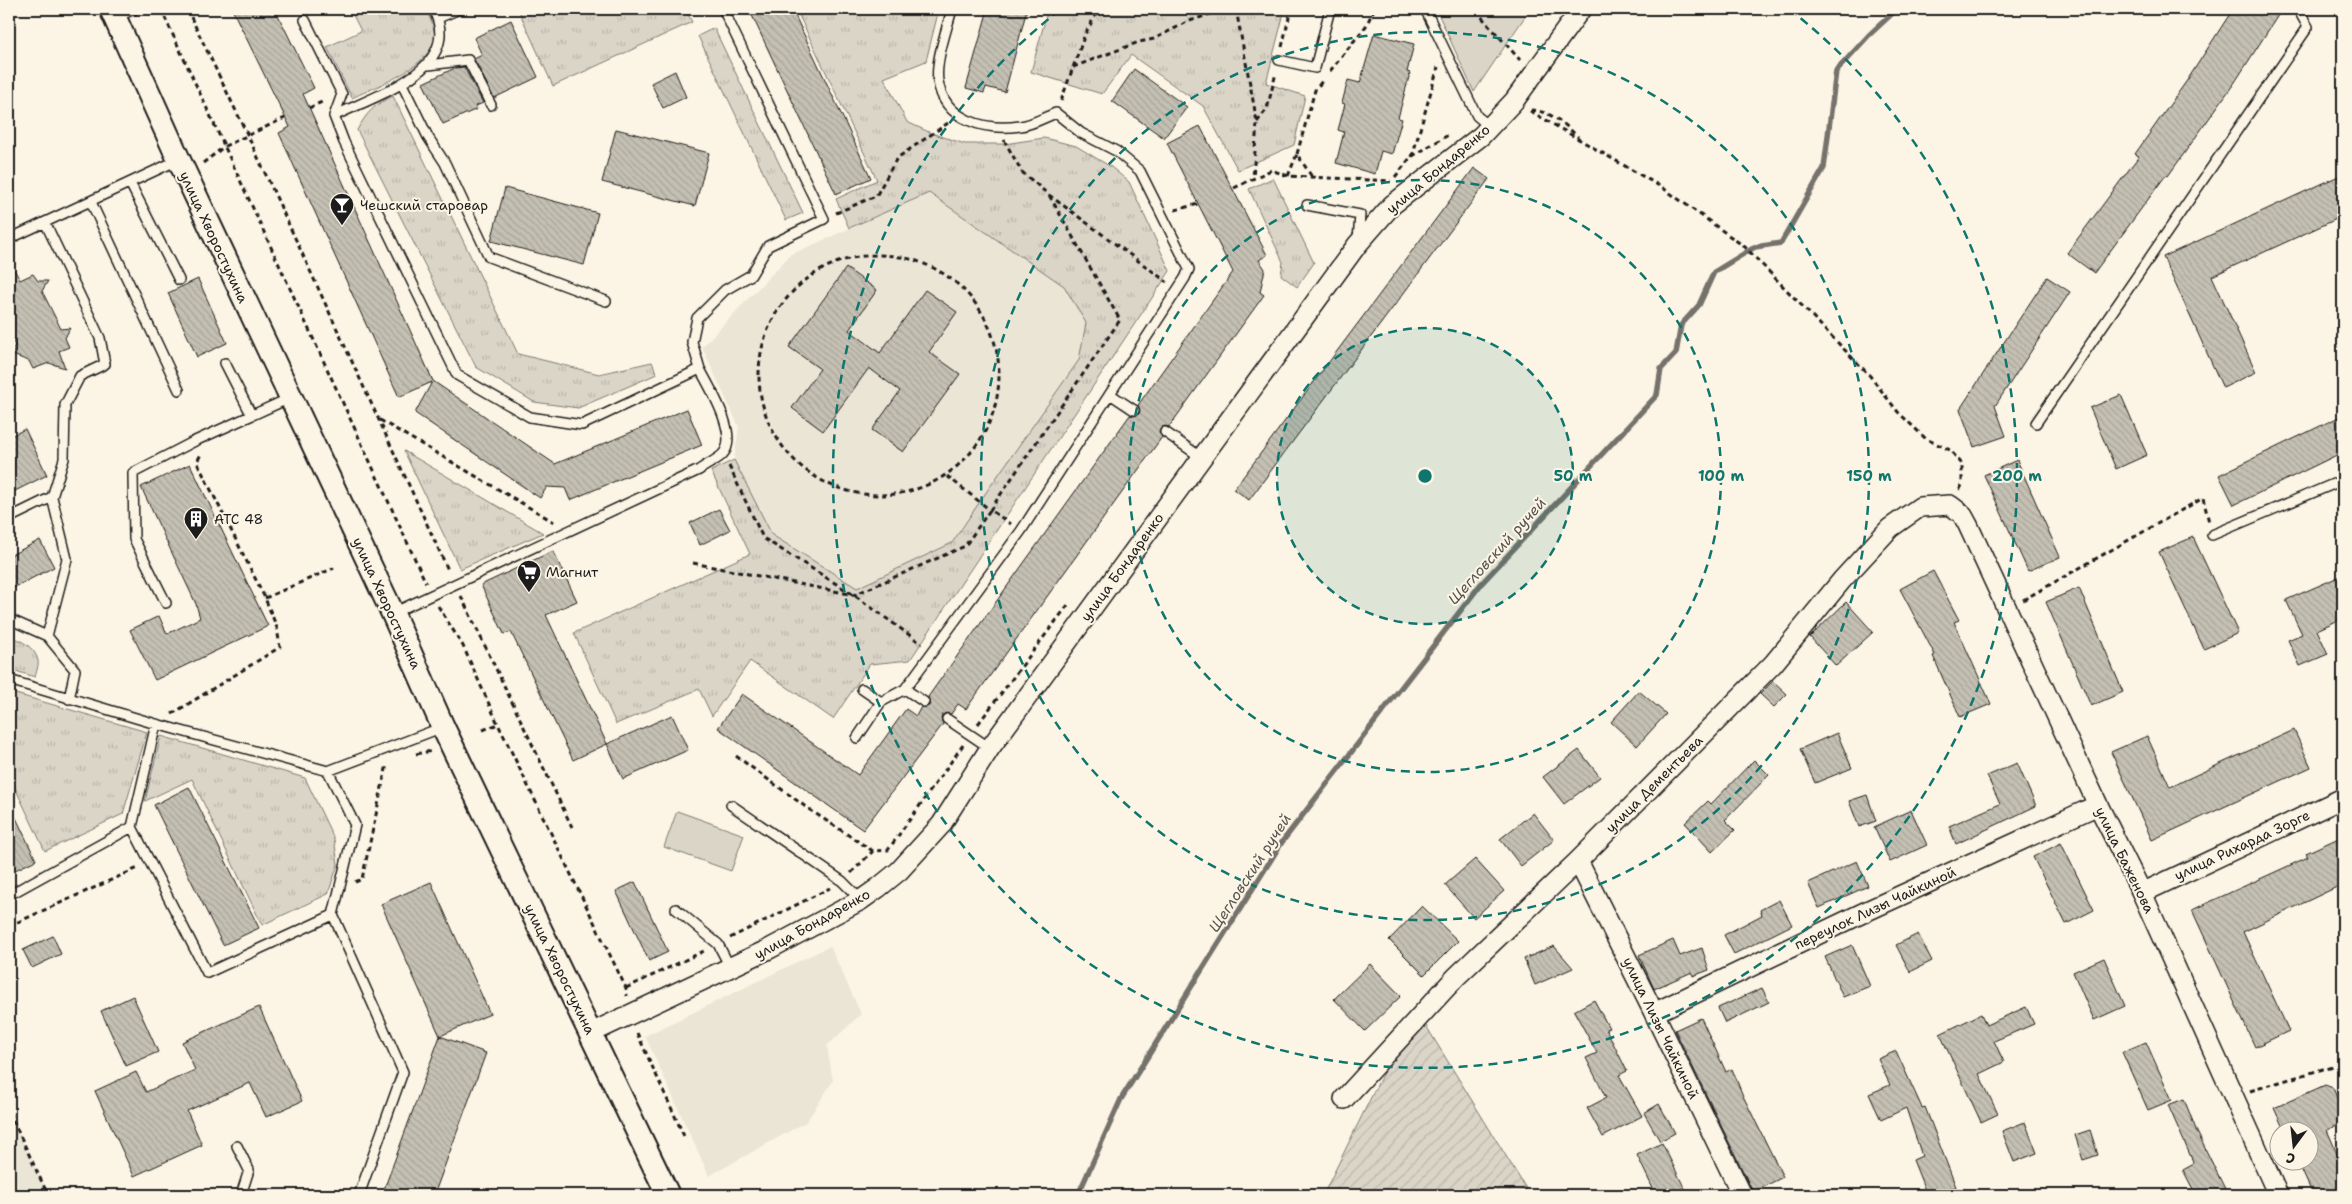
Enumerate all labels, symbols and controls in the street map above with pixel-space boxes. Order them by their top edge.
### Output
street label: улица Бондаренко [1383,120,1493,218]
street label: улица Хворостухина [176,168,253,306]
bar icon: Чешский старовар [329,192,355,226]
place label: Чешский старовар [360,196,488,214]
text: 50 m [1554,466,1593,486]
text: 100 m [1698,466,1744,486]
text: 150 m [1846,466,1892,486]
text: 200 m [1992,466,2042,486]
centre of rings [1416,467,1434,485]
water label: Щегловский ручей [1444,493,1550,609]
building icon: АТС 48 [183,506,209,540]
street label: улица Бондаренко [1077,509,1167,625]
place label: АТС 48 [214,510,263,528]
street label: улица Хворостухина [349,534,426,672]
supermarket icon: Магнит [516,559,542,593]
place label: Магнит [546,563,599,581]
street label: улица Дементьева [1602,731,1707,836]
street label: улица Баженова [2091,804,2159,916]
street label: улица Рихарда Зорге [2171,806,2313,884]
water label: Щегловский ручей [1204,810,1296,936]
street label: переулок Лизы Чайкиной [1791,863,1959,953]
street label: улица Бондаренко [751,885,873,963]
street label: улица Хворостухина [520,901,600,1038]
street label: улица Лизы Чайкиной [1619,954,1703,1102]
north arrow [2270,1122,2320,1172]
text: С [2284,1149,2297,1168]

